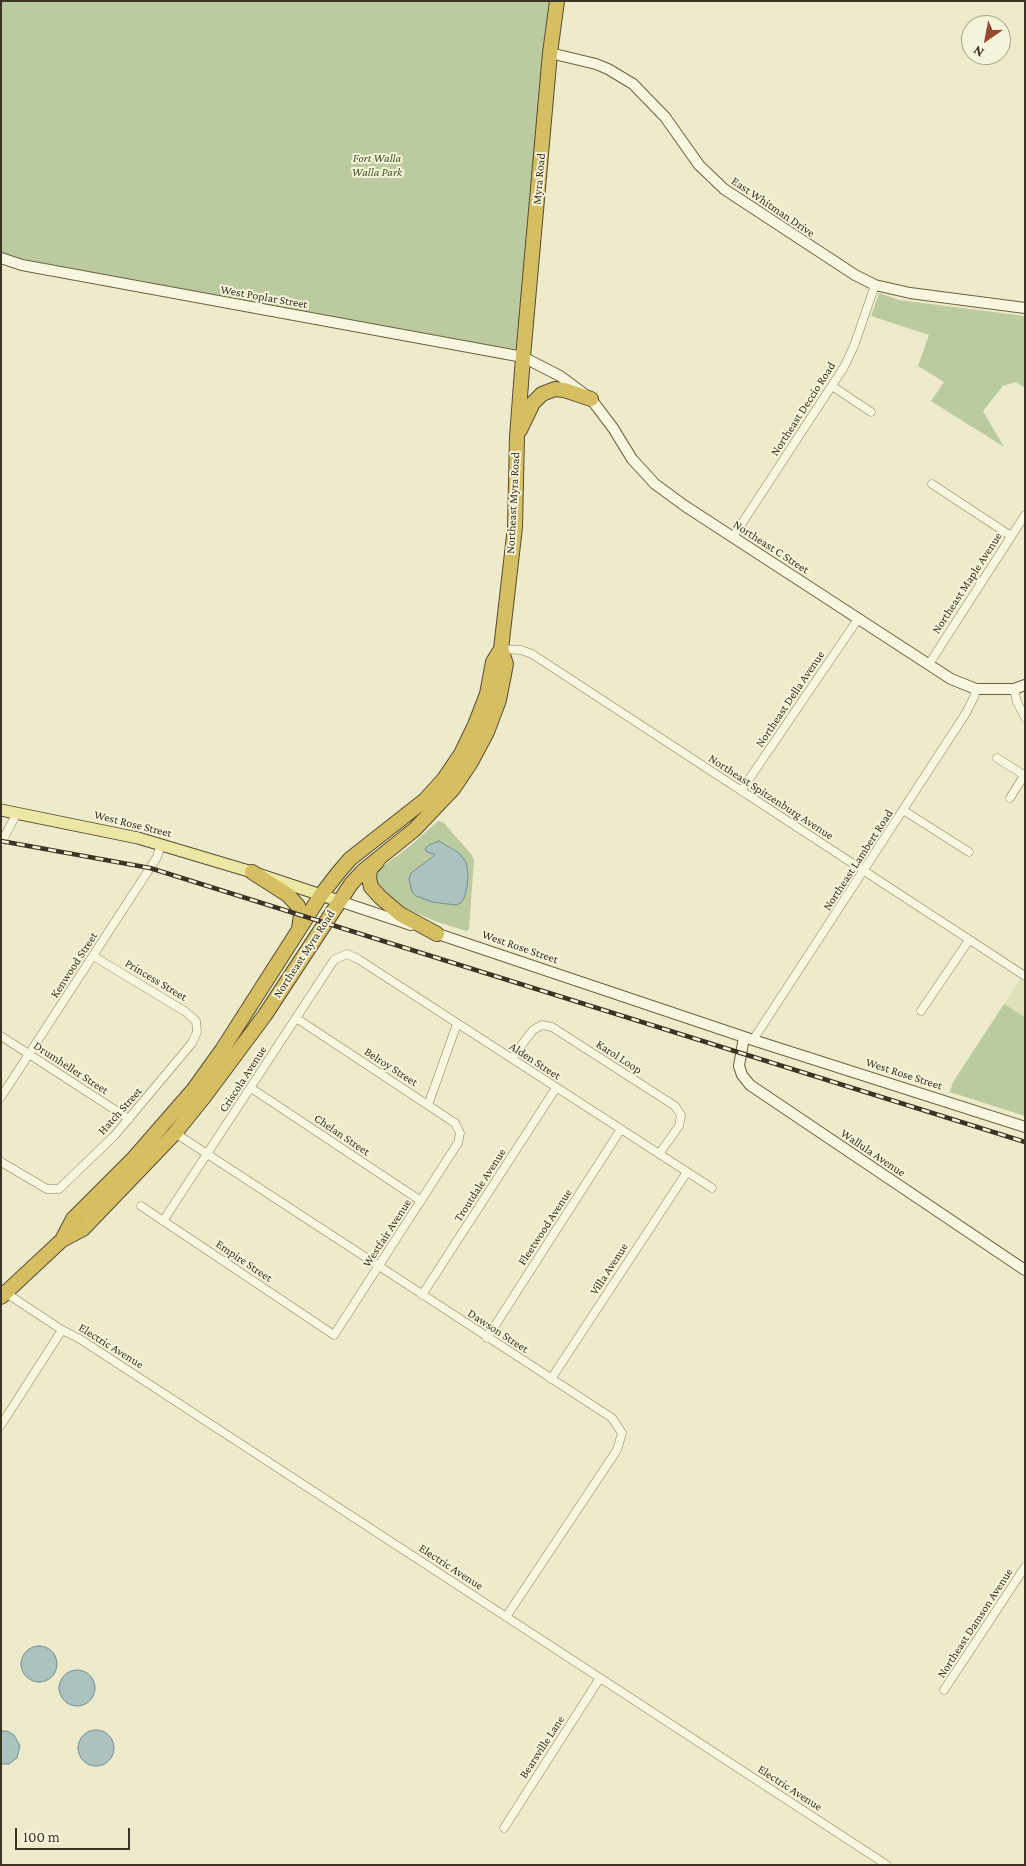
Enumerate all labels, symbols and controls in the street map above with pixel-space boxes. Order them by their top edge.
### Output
north arrow [961,15,1011,65]
text: N [970,42,987,61]
park label: Fort Walla Walla Park [352,151,402,179]
street label: Myra Road [530,153,548,205]
street label: East Whitman Drive [729,174,817,240]
street label: West Poplar Street [219,282,309,312]
street label: Northeast Deccio Road [767,359,839,459]
street label: Northeast Myra Road [503,452,523,554]
street label: Northeast C Street [730,517,812,577]
street label: Northeast Maple Avenue [929,530,1005,636]
street label: Northeast Della Avenue [752,648,828,750]
street label: Northeast Spitzenburg Avenue [706,751,836,843]
street label: West Rose Street [93,807,173,841]
street label: Northeast Lambert Road [820,807,896,913]
street label: Northeast Myra Road [270,907,338,1001]
street label: West Rose Street [480,927,560,967]
street label: Kenwood Street [47,929,101,1001]
street label: Princess Street [122,956,190,1004]
street label: Karol Loop [593,1037,645,1077]
street label: Drumheller Street [31,1038,111,1098]
street label: Alden Street [507,1039,563,1083]
street label: Criscola Avenue [216,1043,270,1115]
street label: Belroy Street [362,1044,420,1090]
street label: West Rose Street [864,1055,944,1093]
street label: Hatch Street [95,1084,145,1138]
street label: Chelan Street [311,1111,373,1159]
street label: Wallula Avenue [838,1126,908,1180]
street label: Troutdale Avenue [451,1146,509,1224]
street label: Fleetwood Avenue [515,1186,575,1268]
street label: Westfair Avenue [360,1196,414,1270]
street label: Empire Street [213,1237,275,1285]
street label: Villa Avenue [587,1240,631,1298]
street label: Dawson Street [465,1306,531,1356]
street label: Electric Avenue [76,1320,146,1372]
street label: Electric Avenue [416,1541,486,1593]
street label: Northeast Damson Avenue [934,1565,1016,1681]
street label: Bearsville Lane [516,1713,568,1781]
street label: Electric Avenue [755,1762,825,1814]
scale bar [18,1818,132,1850]
text: 100 m [23,1829,60,1845]

